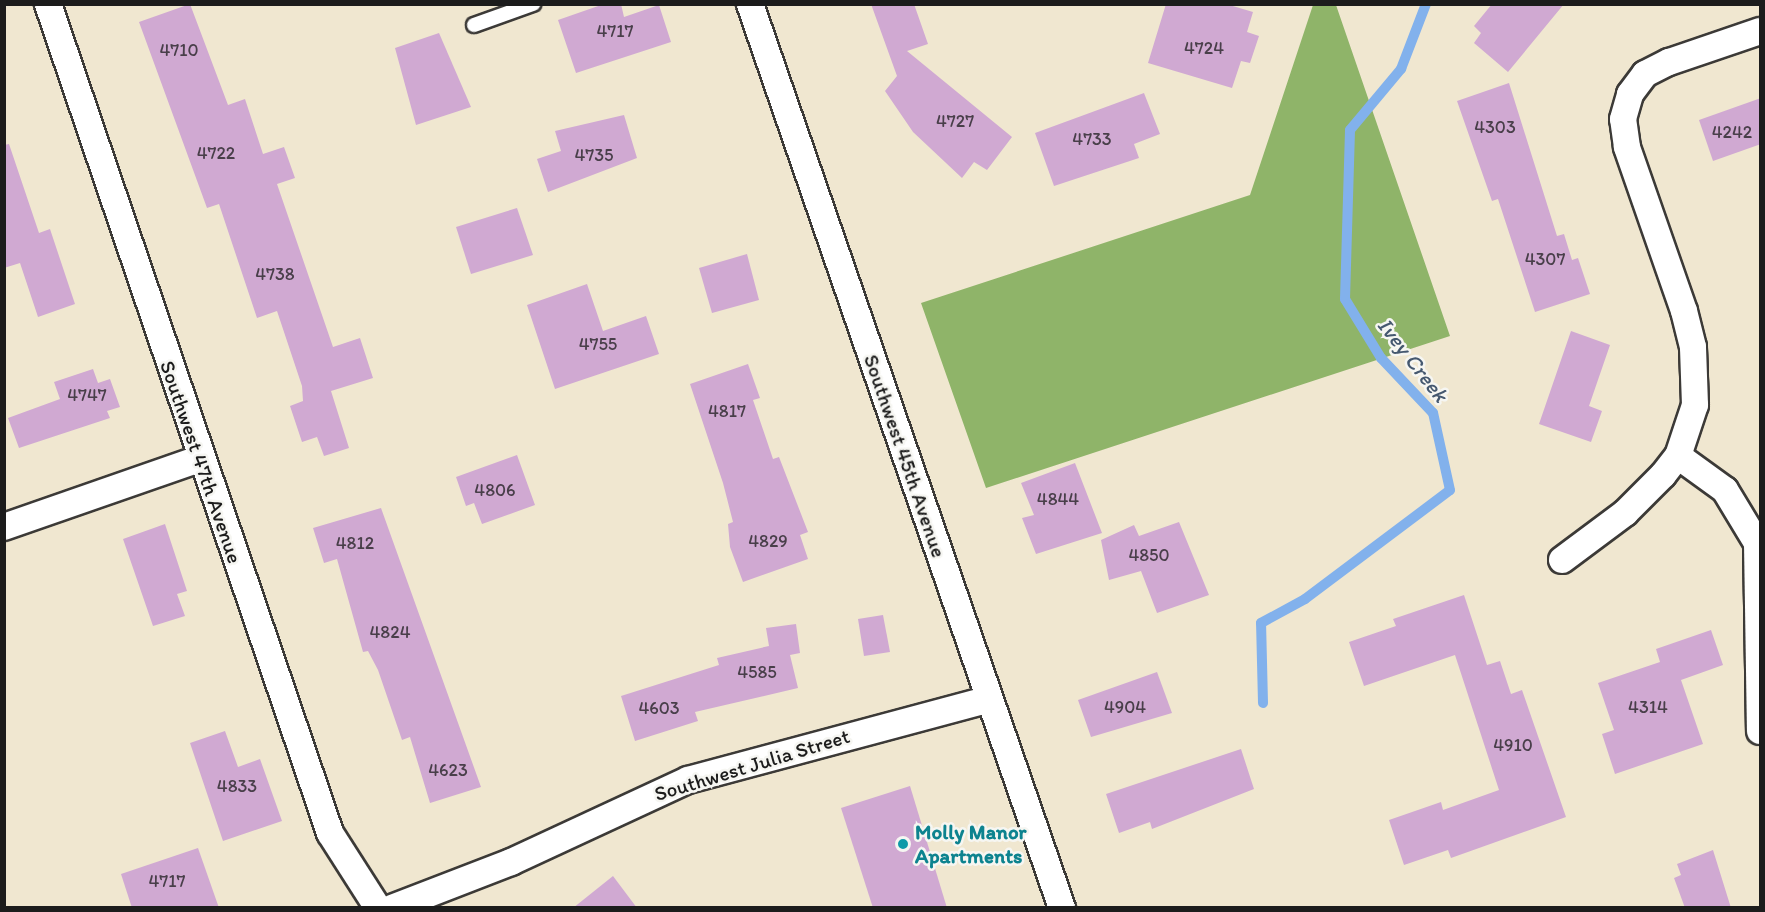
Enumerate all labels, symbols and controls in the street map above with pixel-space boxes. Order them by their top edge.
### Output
house number: 4717 [596,20,634,42]
house number: 4724 [1184,37,1224,59]
house number: 4710 [159,39,199,61]
house number: 4727 [936,110,974,132]
house number: 4303 [1474,116,1516,138]
house number: 4242 [1712,121,1752,143]
house number: 4733 [1072,128,1112,150]
house number: 4722 [197,142,235,164]
house number: 4735 [574,144,614,166]
house number: 4307 [1525,248,1565,270]
house number: 4738 [255,263,295,285]
water label: Ivey Creek [1372,313,1454,407]
house number: 4755 [579,333,617,355]
street label: Southwest 45th Avenue [859,352,951,560]
street label: Southwest 47th Avenue [155,358,247,566]
house number: 4747 [67,384,107,406]
house number: 4817 [708,400,746,422]
house number: 4806 [474,479,516,501]
house number: 4844 [1037,488,1079,510]
house number: 4829 [748,530,788,552]
house number: 4812 [336,532,374,554]
house number: 4850 [1128,544,1170,566]
house number: 4824 [370,621,410,643]
house number: 4585 [737,661,777,683]
house number: 4904 [1104,696,1146,718]
house number: 4314 [1628,696,1668,718]
house number: 4603 [638,697,680,719]
street label: Southwest Julia Street [651,723,853,807]
house number: 4910 [1493,734,1533,756]
house number: 4623 [428,759,468,781]
house number: 4833 [217,775,257,797]
place label: Molly Manor Apartments [915,819,1027,869]
marker: Molly Manor Apartments [896,837,910,851]
house number: 4717 [148,870,186,892]

